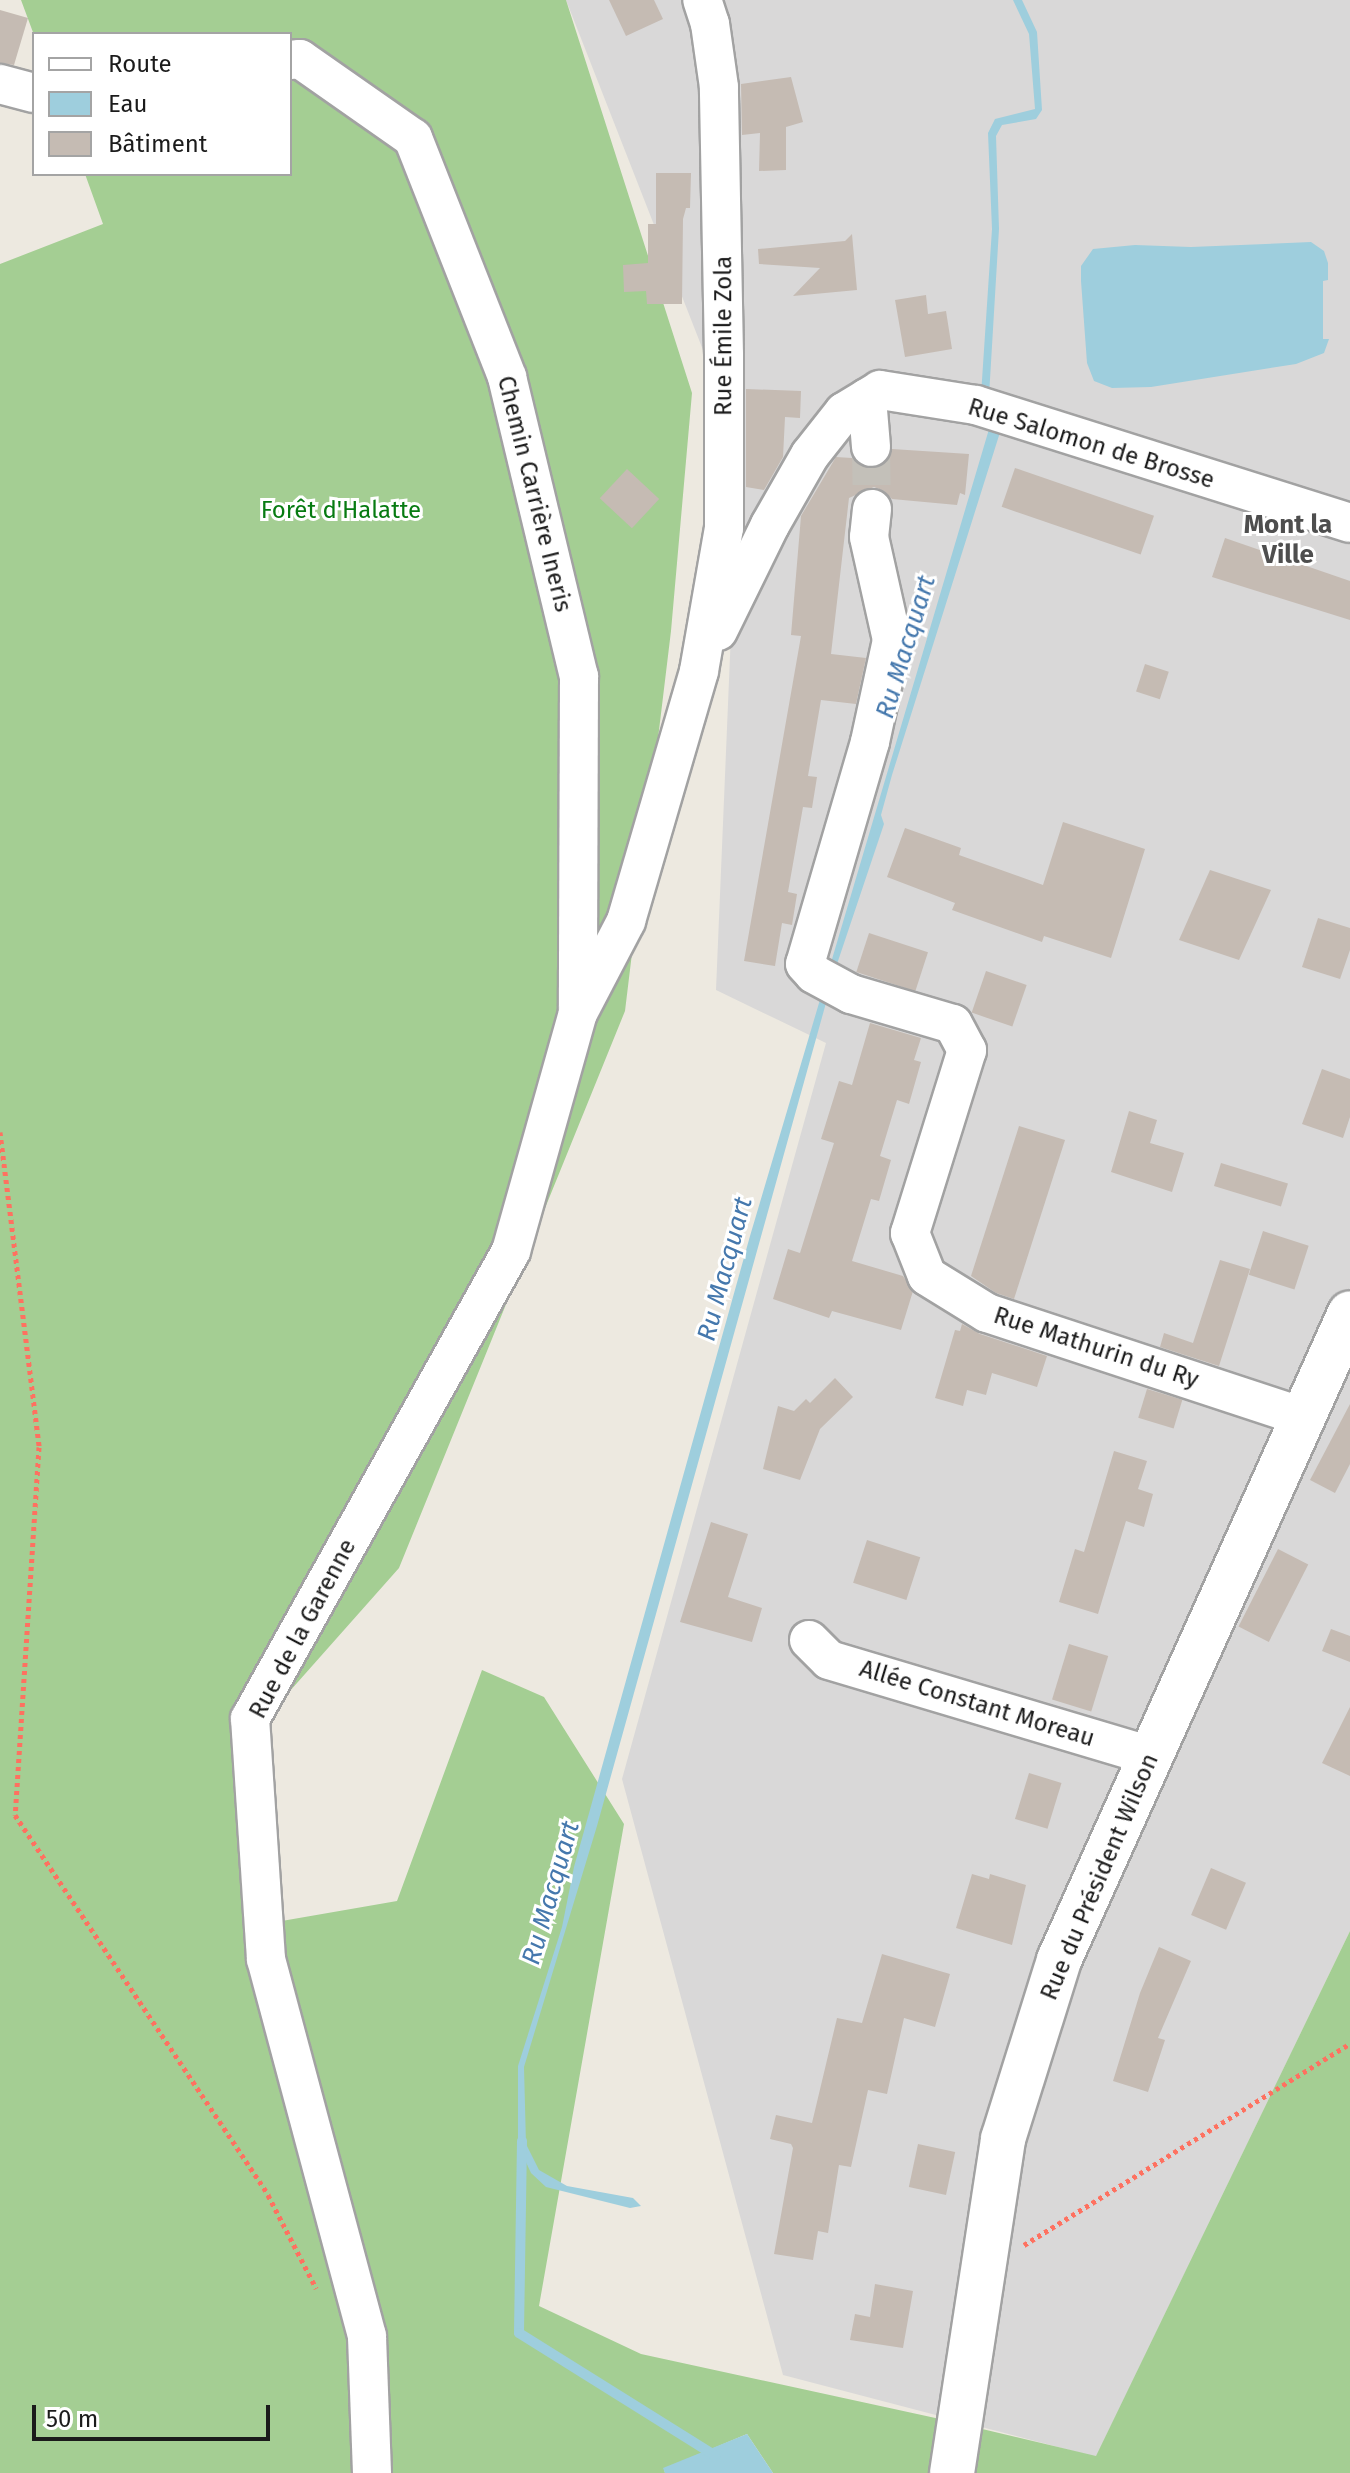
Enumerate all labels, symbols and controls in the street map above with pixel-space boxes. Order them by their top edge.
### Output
legend [32,32,292,176]
text: Route [108,50,172,78]
text: Eau [108,90,148,118]
text: Bâtiment [108,130,207,158]
street label: Rue Émile Zola [710,256,738,416]
street label: Chemin Carrière Ineris [491,373,577,615]
street label: Rue Salomon de Brosse [964,393,1218,495]
park label: Forêt d'Halatte [261,497,421,525]
district label: Mont la Ville [1244,509,1332,570]
water label: Ru Macquart [869,572,943,722]
water label: Ru Macquart [691,1194,759,1344]
street label: Rue Mathurin du Ry [990,1301,1202,1395]
street label: Rue de la Garenne [244,1534,362,1724]
street label: Allée Constant Moreau [856,1655,1098,1753]
street label: Rue du Président Wilson [1035,1749,1165,2005]
water label: Ru Macquart [516,1818,586,1968]
scale bar [36,2389,274,2439]
text: 50 m [46,2405,98,2433]

